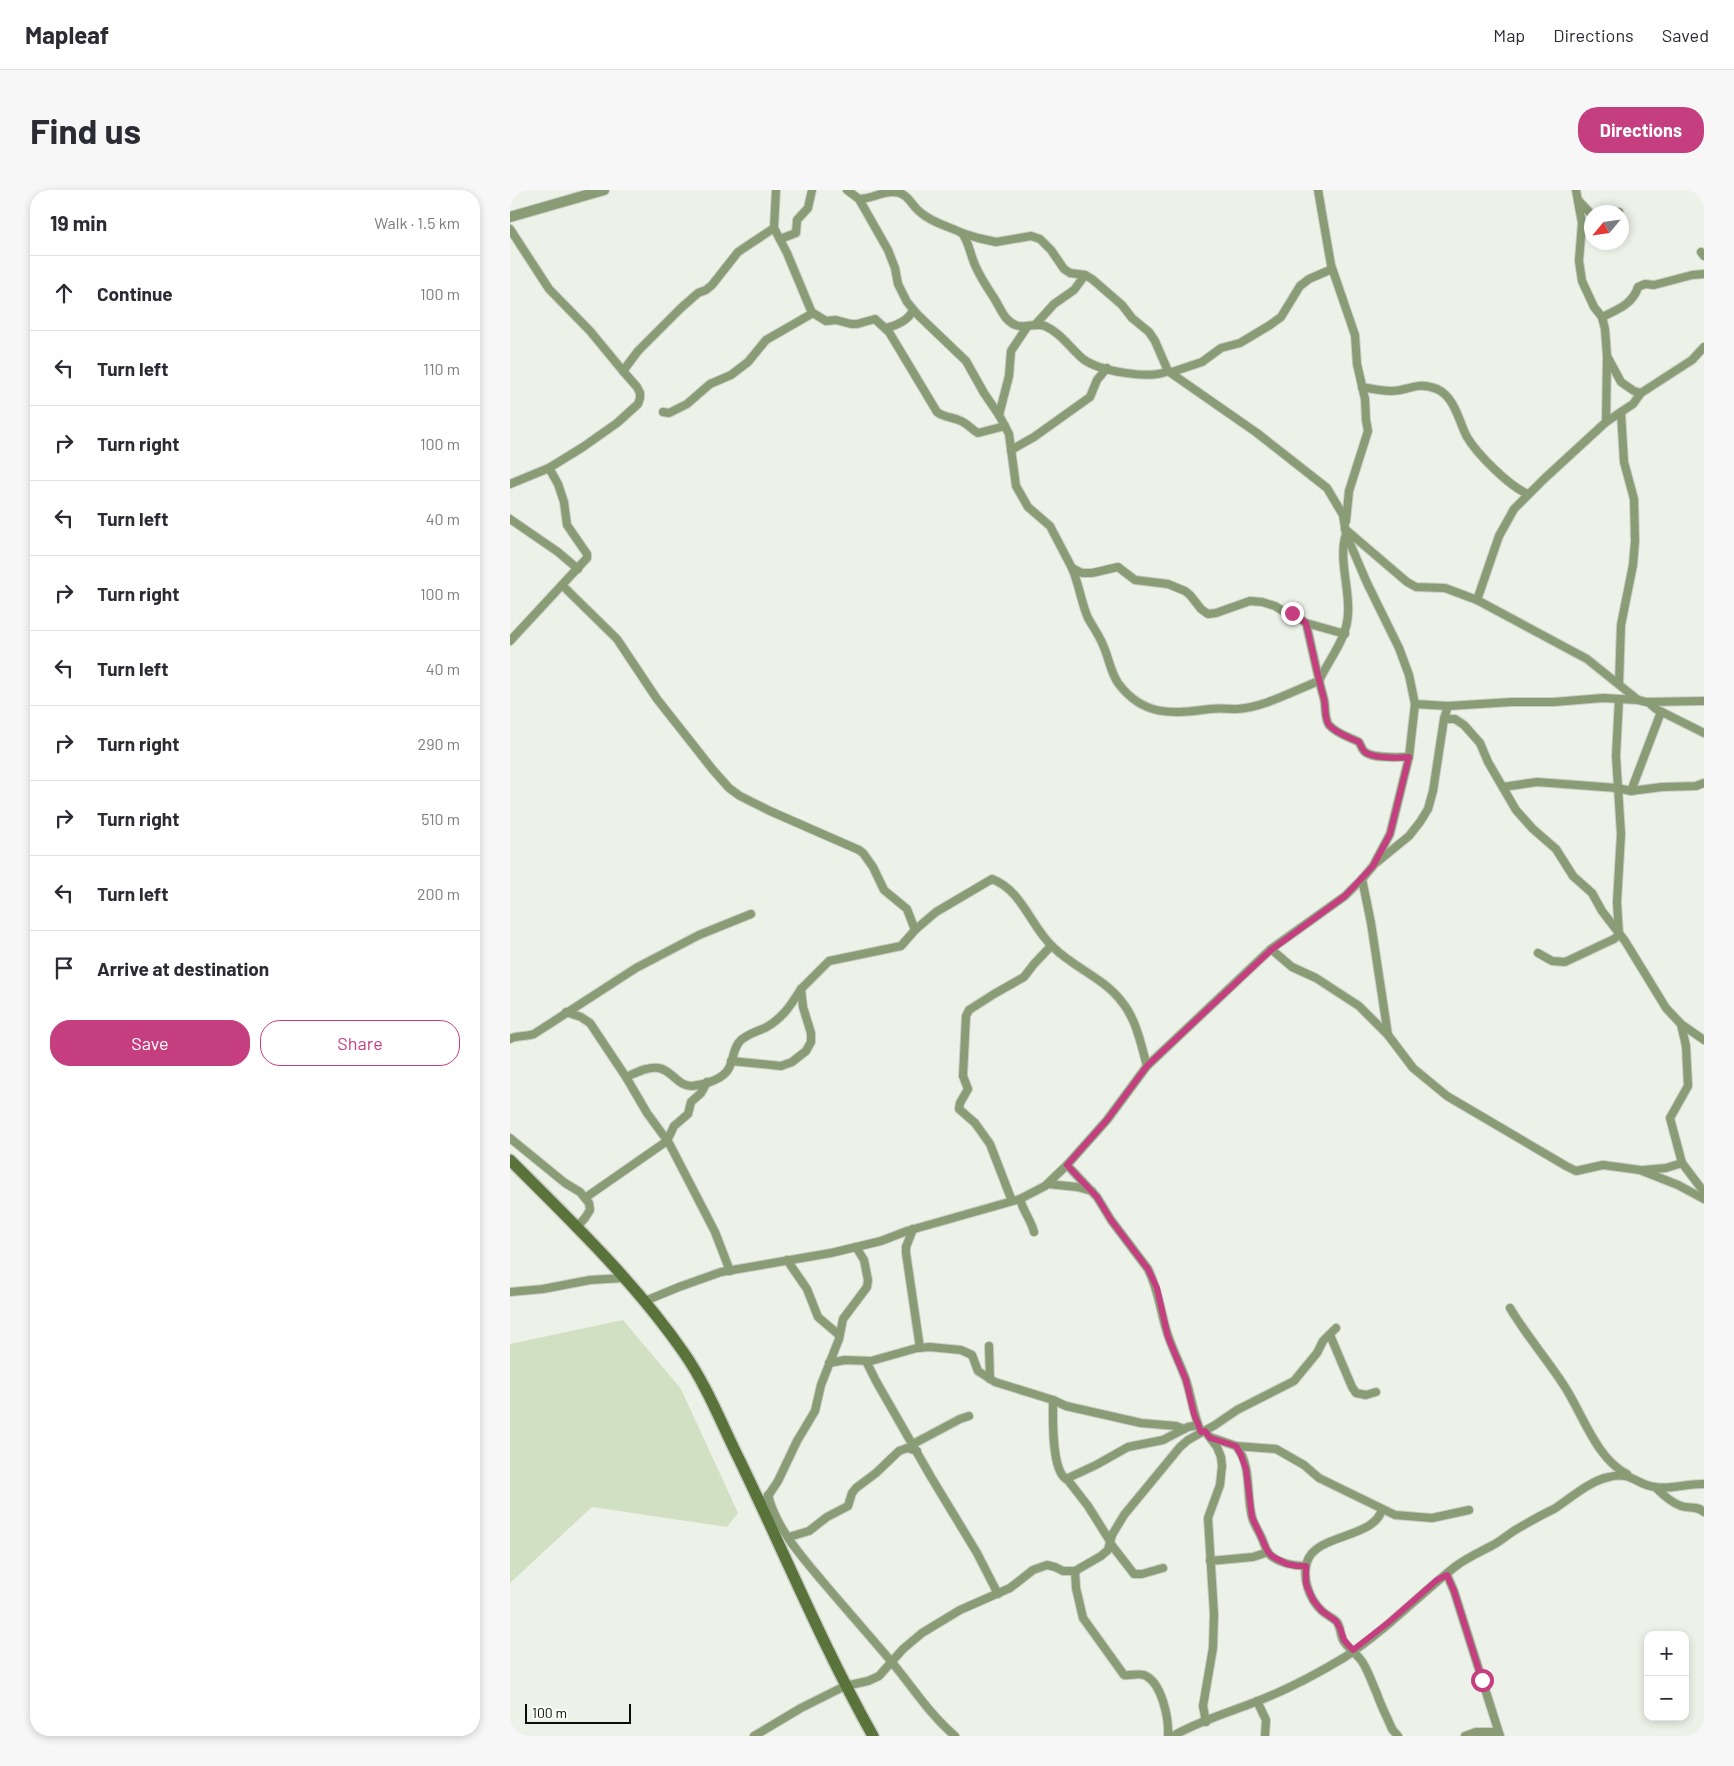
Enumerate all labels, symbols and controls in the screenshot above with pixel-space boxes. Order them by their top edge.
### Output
text: Mapleaf [25,20,109,49]
text: Map [1493,24,1525,46]
text: Directions [1553,24,1634,46]
text: Saved [1662,24,1709,46]
button: Directions [1578,107,1704,153]
text: Find us [30,109,141,151]
north arrow [1584,205,1629,250]
text: 19 min [50,210,107,235]
text: Walk · 1.5 km [374,213,460,232]
icon: ahead [50,279,78,307]
text: Continue [97,282,173,305]
text: 100 m [420,284,460,303]
icon: left [50,354,78,382]
text: Turn left [97,357,168,380]
text: 110 m [423,359,460,378]
icon: right [50,429,78,457]
text: Turn right [97,432,179,455]
text: 100 m [420,434,460,453]
icon: left [50,504,78,532]
text: Turn left [97,507,168,530]
text: 40 m [426,509,460,528]
icon: right [50,579,78,607]
text: Turn right [97,582,179,605]
text: 100 m [420,584,460,603]
route end [1281,602,1304,625]
icon: left [50,654,78,682]
text: Turn left [97,657,168,680]
text: 40 m [426,659,460,678]
icon: right [50,729,78,757]
text: Turn right [97,732,179,755]
text: 290 m [418,734,460,753]
icon: right [50,804,78,832]
text: Turn right [97,807,179,830]
text: 510 m [421,809,460,828]
icon: left [50,879,78,907]
text: Turn left [97,882,168,905]
text: 200 m [417,884,460,903]
icon: arrive [50,954,78,982]
text: Arrive at destination [97,957,269,980]
button: Save [50,1020,250,1066]
button: Share [260,1020,460,1066]
map controls [1644,1631,1689,1721]
button: + [1644,1631,1689,1676]
route start [1471,1669,1494,1692]
button: − [1644,1676,1689,1721]
scale bar [525,1701,631,1724]
text: 100 m [532,1704,567,1721]

